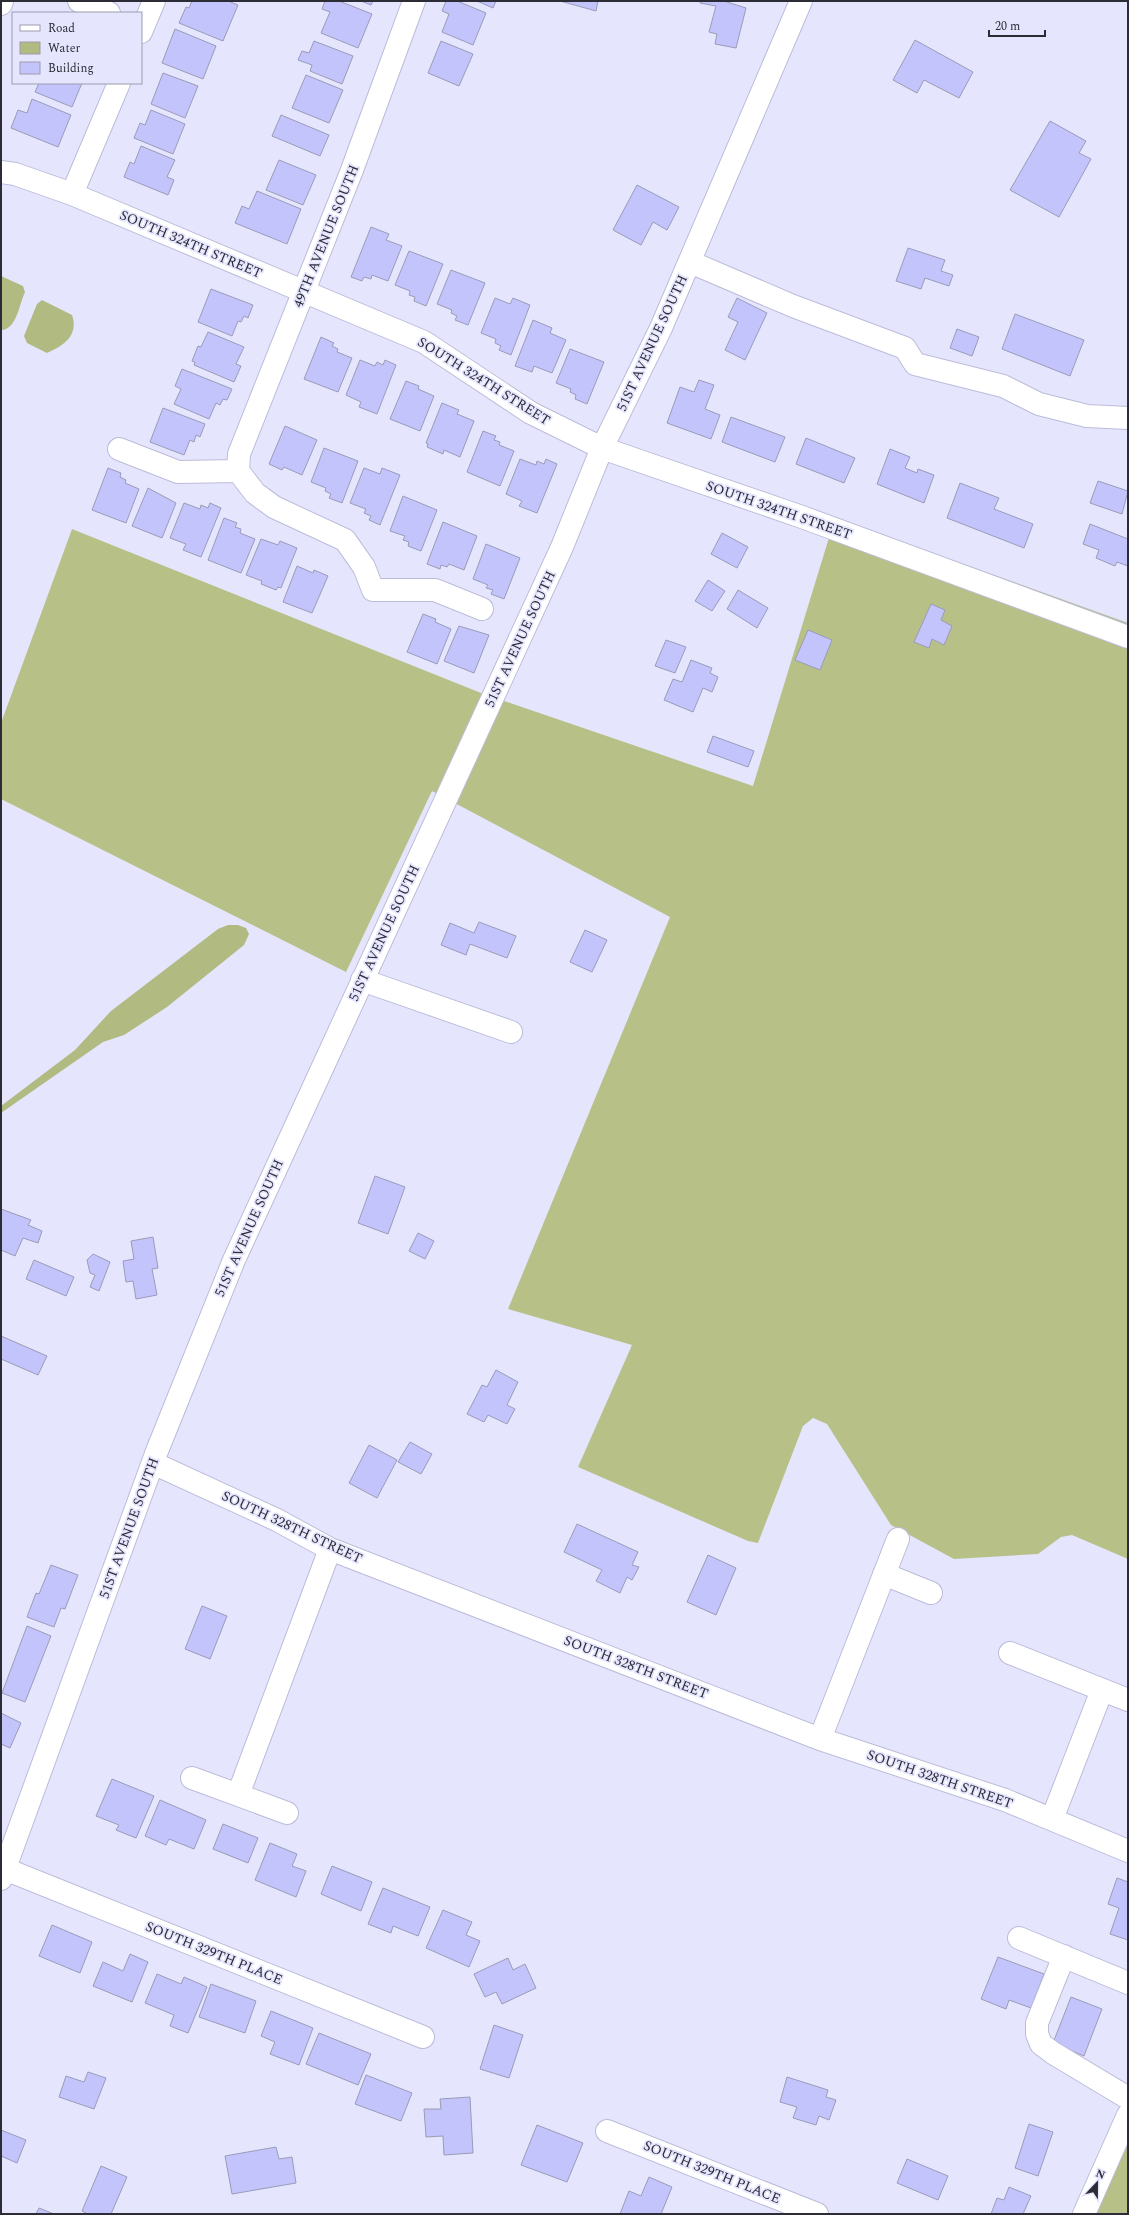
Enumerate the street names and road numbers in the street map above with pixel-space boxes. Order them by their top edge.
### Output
street label: 49TH AVENUE SOUTH [288,161,364,311]
street label: SOUTH 324TH STREET [116,204,266,284]
street label: 51ST AVENUE SOUTH [611,271,693,415]
street label: SOUTH 324TH STREET [413,331,555,431]
street label: SOUTH 324TH STREET [703,475,855,545]
street label: 51ST AVENUE SOUTH [479,567,561,711]
street label: 51ST AVENUE SOUTH [343,861,425,1005]
street label: 51ST AVENUE SOUTH [209,1156,289,1300]
street label: 51ST AVENUE SOUTH [94,1454,164,1602]
street label: SOUTH 328TH STREET [218,1485,366,1569]
street label: SOUTH 328TH STREET [561,1630,711,1704]
street label: SOUTH 328TH STREET [864,1744,1016,1814]
street label: SOUTH 329TH PLACE [142,1916,286,1990]
street label: SOUTH 329TH PLACE [640,2135,784,2209]

